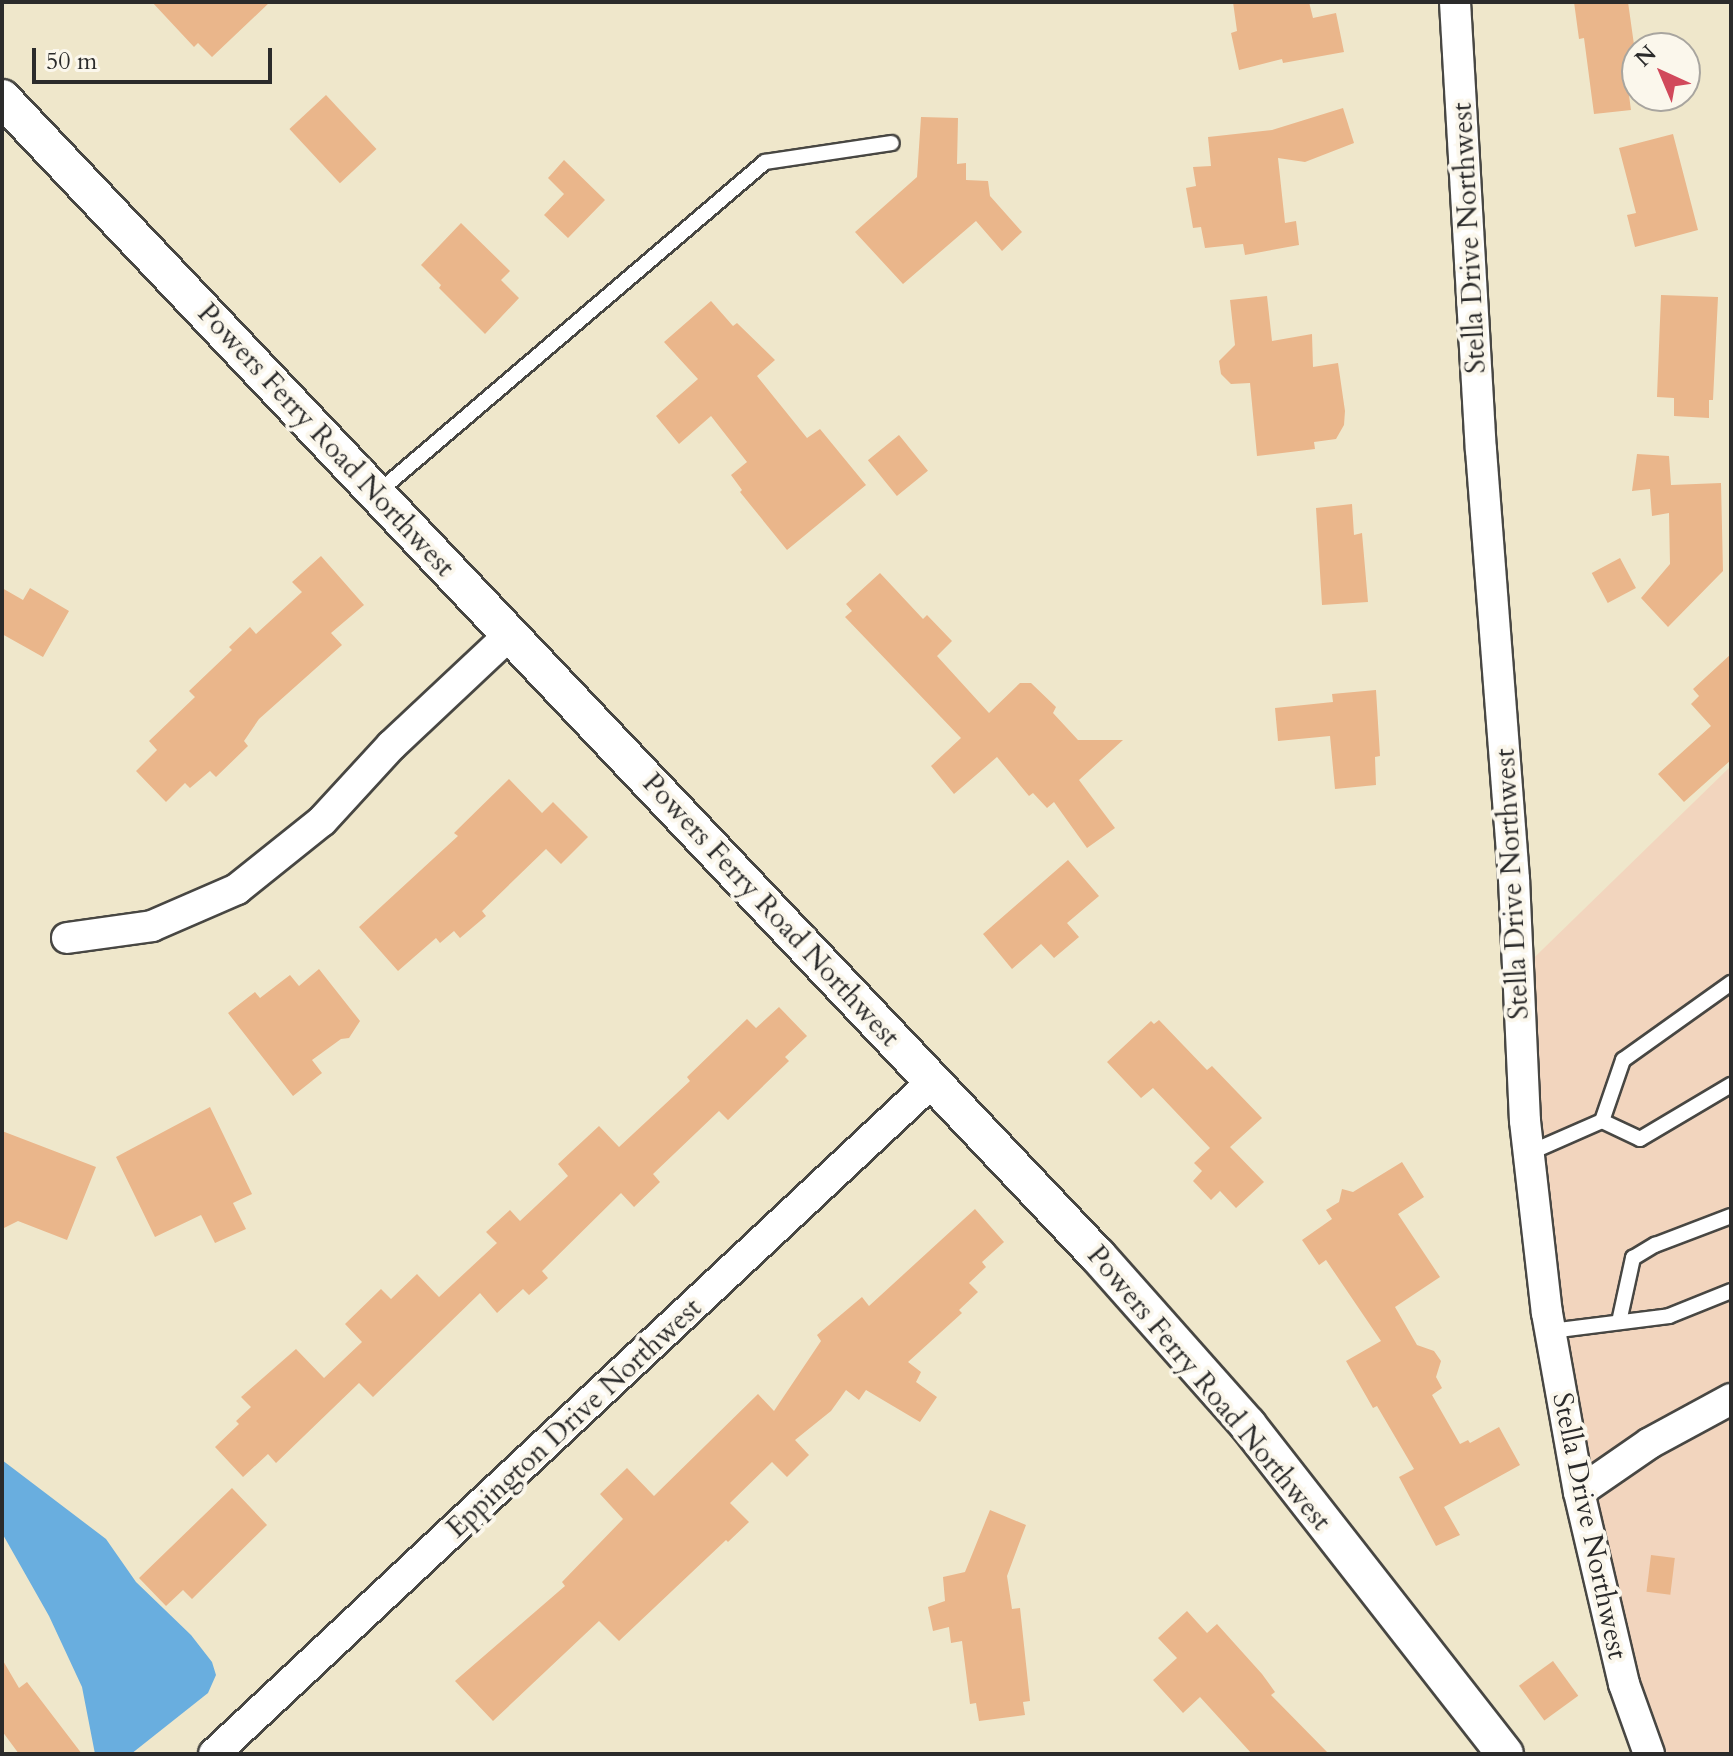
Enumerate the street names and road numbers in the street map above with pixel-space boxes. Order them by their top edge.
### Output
street label: Stella Drive Northwest [1445,102,1493,374]
street label: Powers Ferry Road Northwest [191,296,461,584]
street label: Stella Drive Northwest [1488,748,1536,1020]
street label: Powers Ferry Road Northwest [636,766,906,1054]
street label: Powers Ferry Road Northwest [1080,1239,1338,1537]
street label: Eppington Drive Northwest [440,1291,708,1545]
street label: Stella Drive Northwest [1545,1390,1635,1662]

